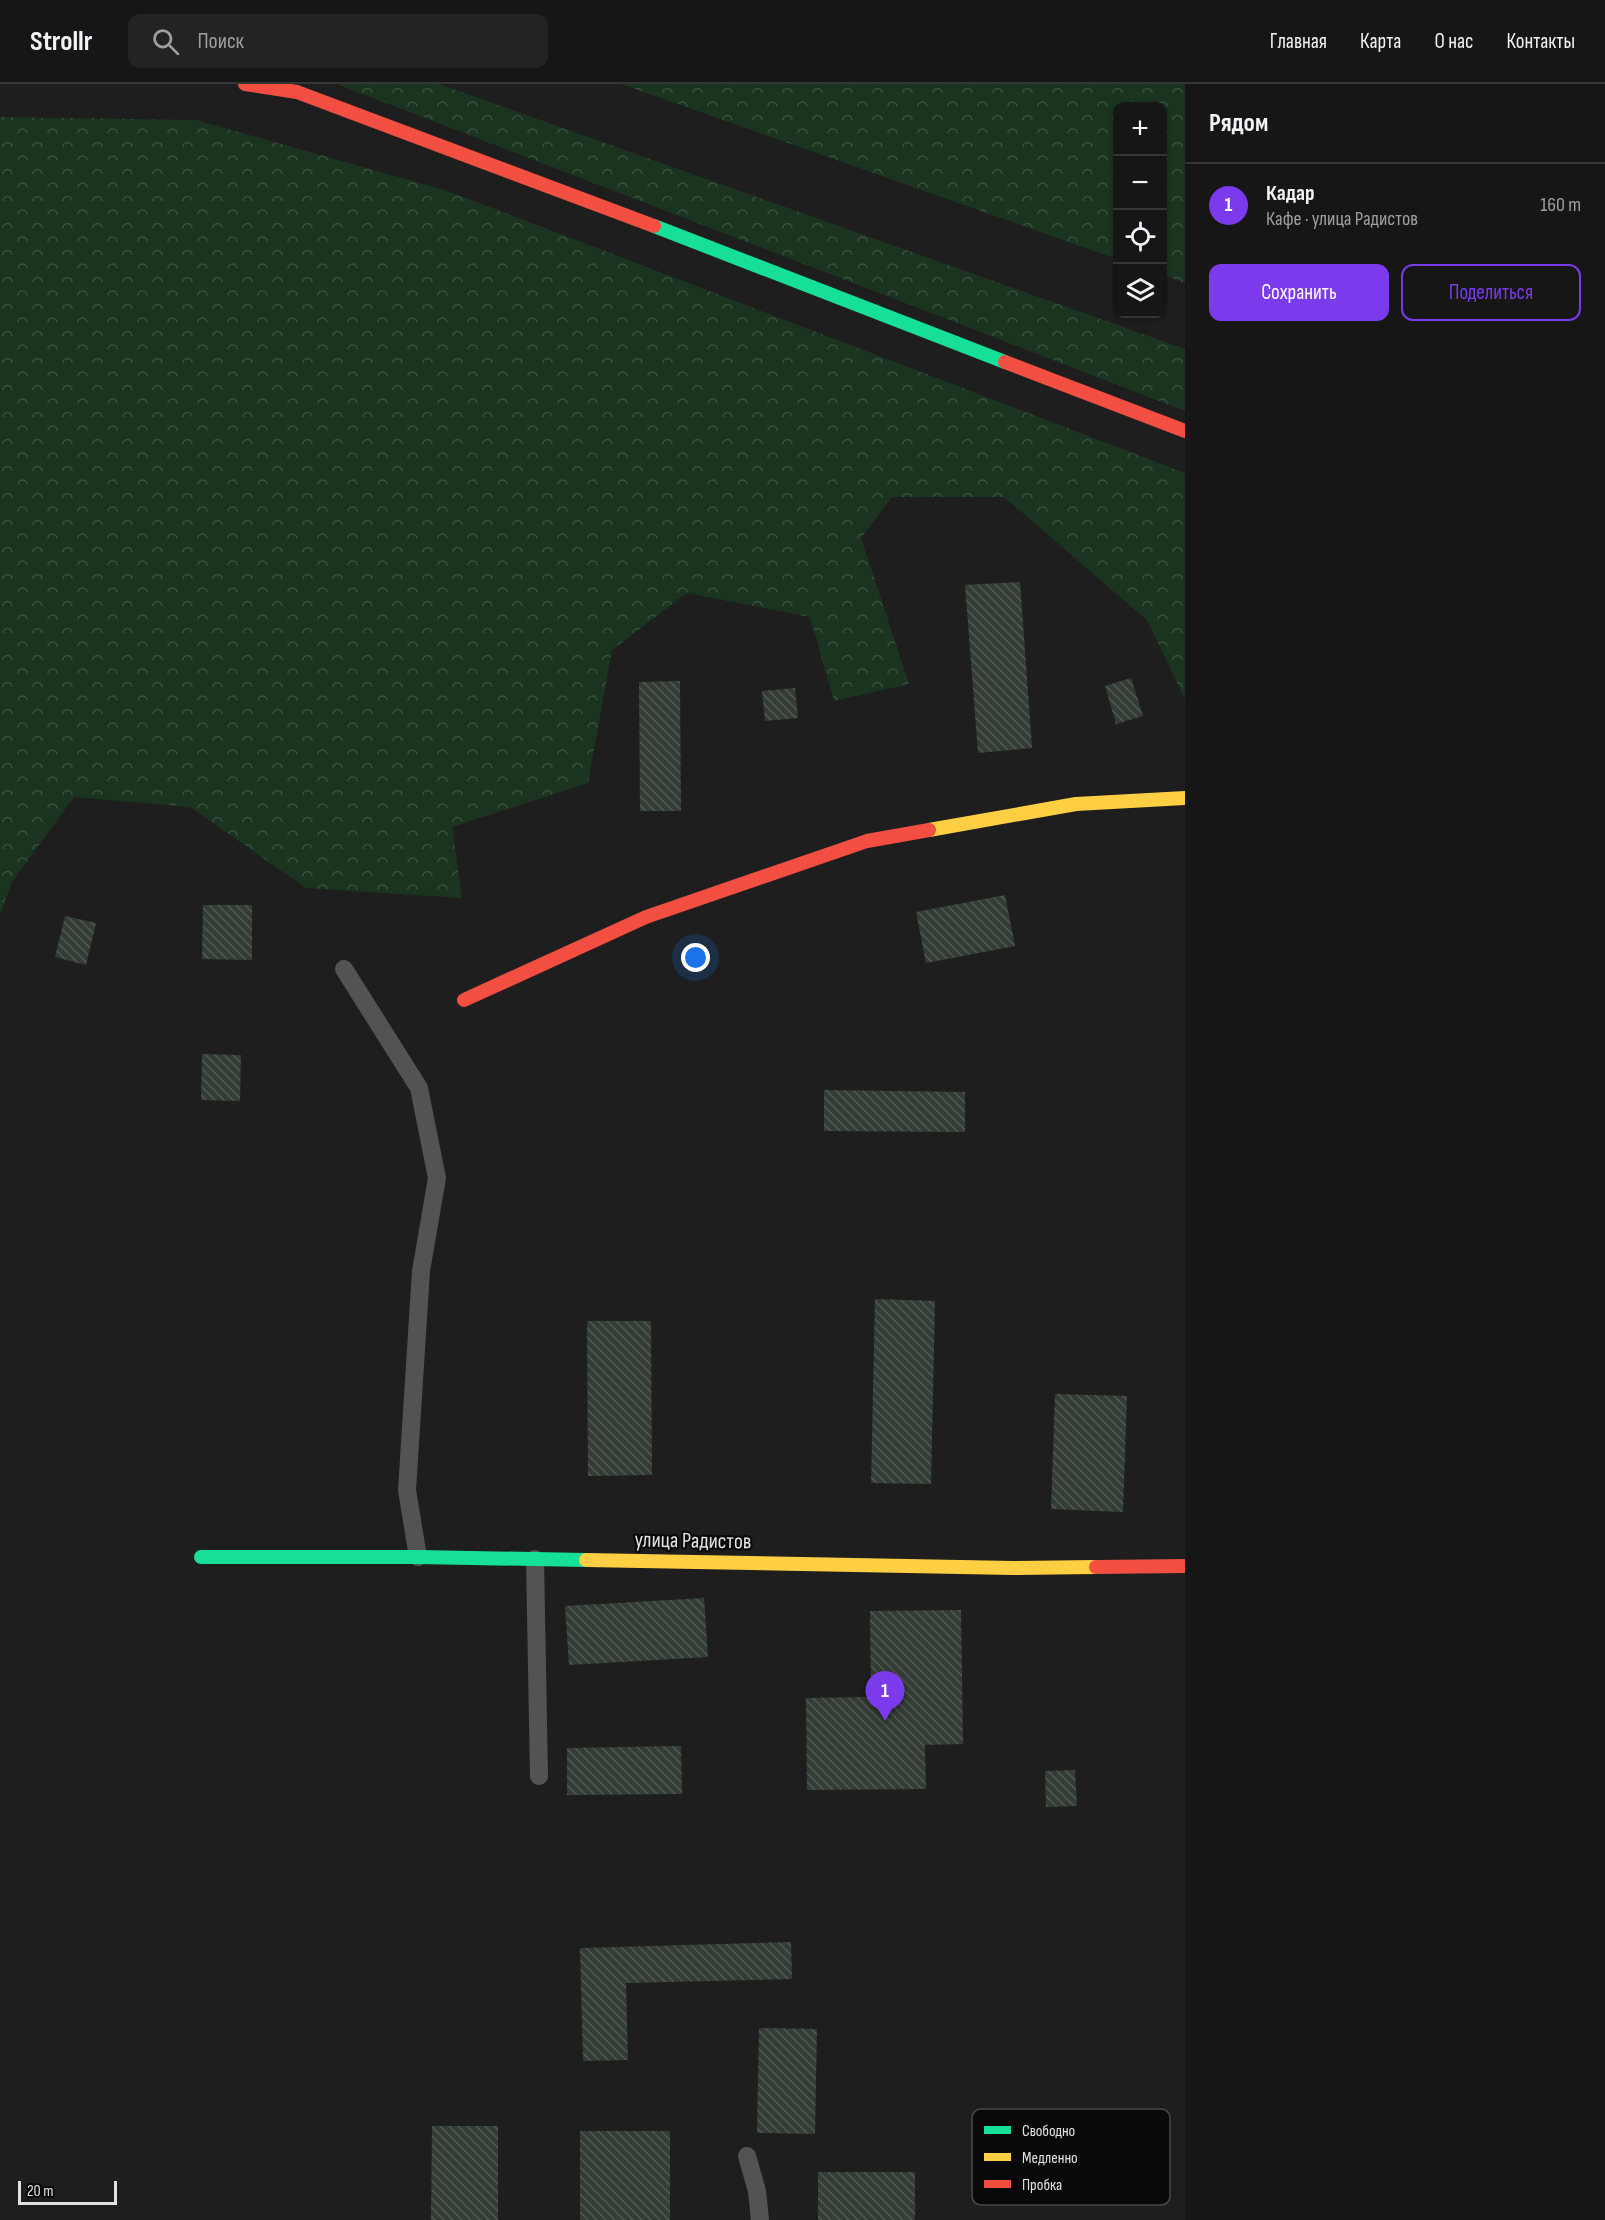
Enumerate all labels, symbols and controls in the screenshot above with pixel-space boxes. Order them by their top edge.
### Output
search box [128,14,548,68]
text: Strollr [30,25,92,58]
icon: search [149,25,182,58]
text: Поиск [197,28,244,55]
text: Главная [1270,29,1327,54]
text: Карта [1360,29,1401,54]
text: О нас [1434,29,1473,54]
text: Контакты [1506,29,1575,54]
map controls [1113,102,1167,318]
button: + [1113,102,1167,156]
text: Рядом [1209,108,1268,139]
button: − [1113,156,1167,210]
text: Кадар [1266,180,1315,207]
text: 1 [1225,193,1232,217]
text: 160 m [1540,193,1581,217]
text: Кафе · улица Радистов [1266,207,1418,231]
button: locate [1113,210,1167,264]
button: layers [1113,264,1167,318]
button: Сохранить [1209,264,1389,321]
button: Поделиться [1401,264,1581,321]
your location [681,943,710,972]
street label: улица Радистов [634,1526,752,1556]
pin: 1 [866,1672,904,1721]
legend [972,2109,1170,2205]
text: Свободно [1022,2122,1075,2141]
text: Медленно [1022,2149,1078,2168]
text: Пробка [1022,2176,1062,2195]
scale bar [18,2178,117,2206]
text: 20 m [27,2182,54,2201]

